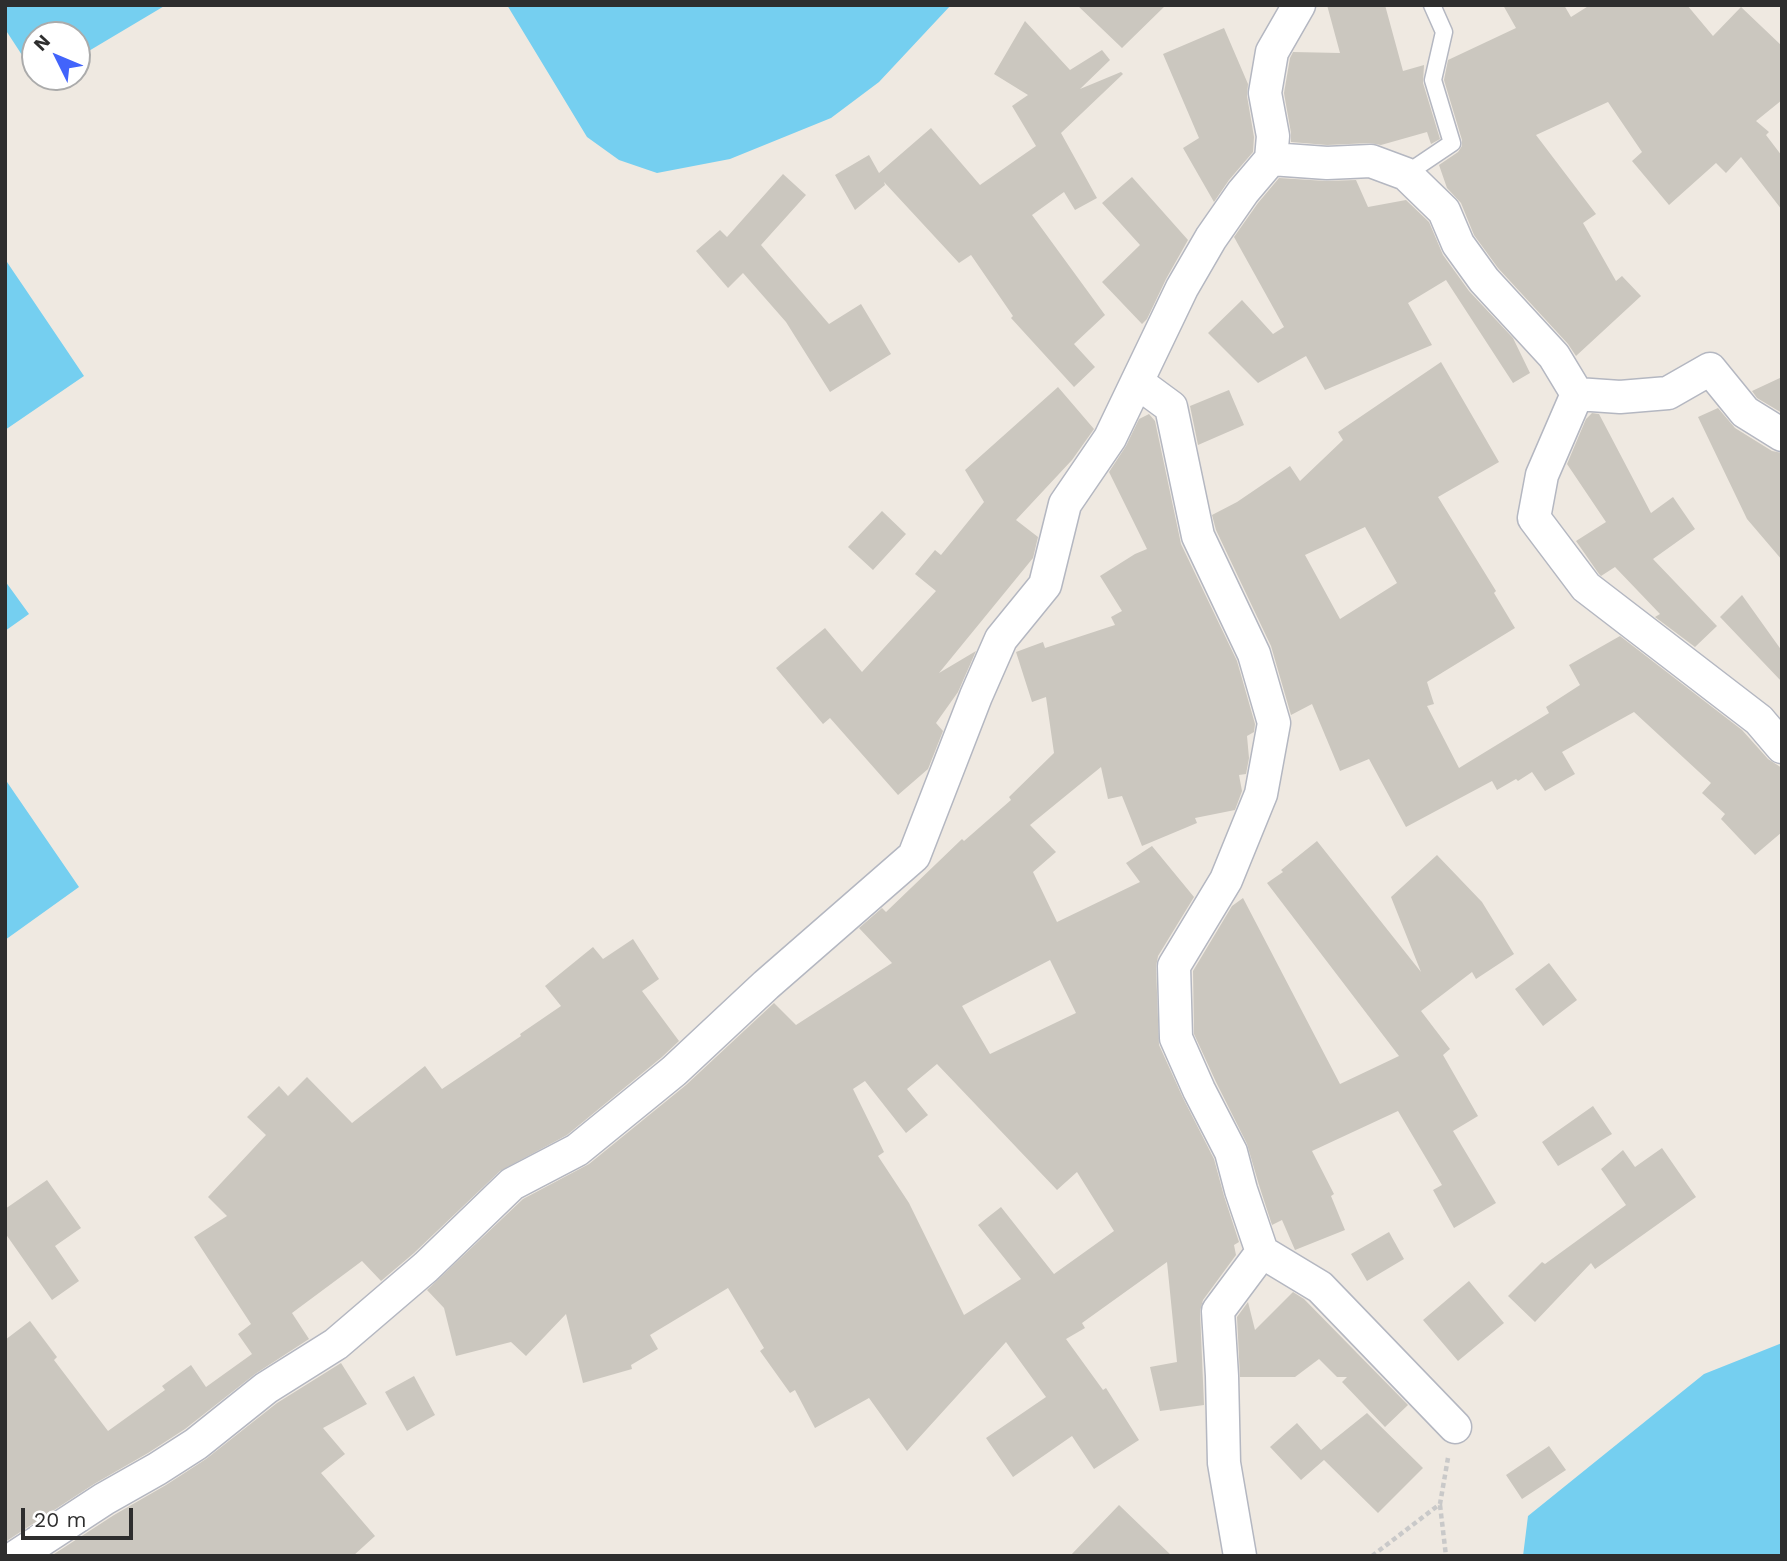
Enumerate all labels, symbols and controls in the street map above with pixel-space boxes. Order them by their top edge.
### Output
north arrow [21,21,91,91]
text: N [29,30,55,56]
scale bar [24,1494,136,1538]
text: 20 m [34,1507,86,1532]

